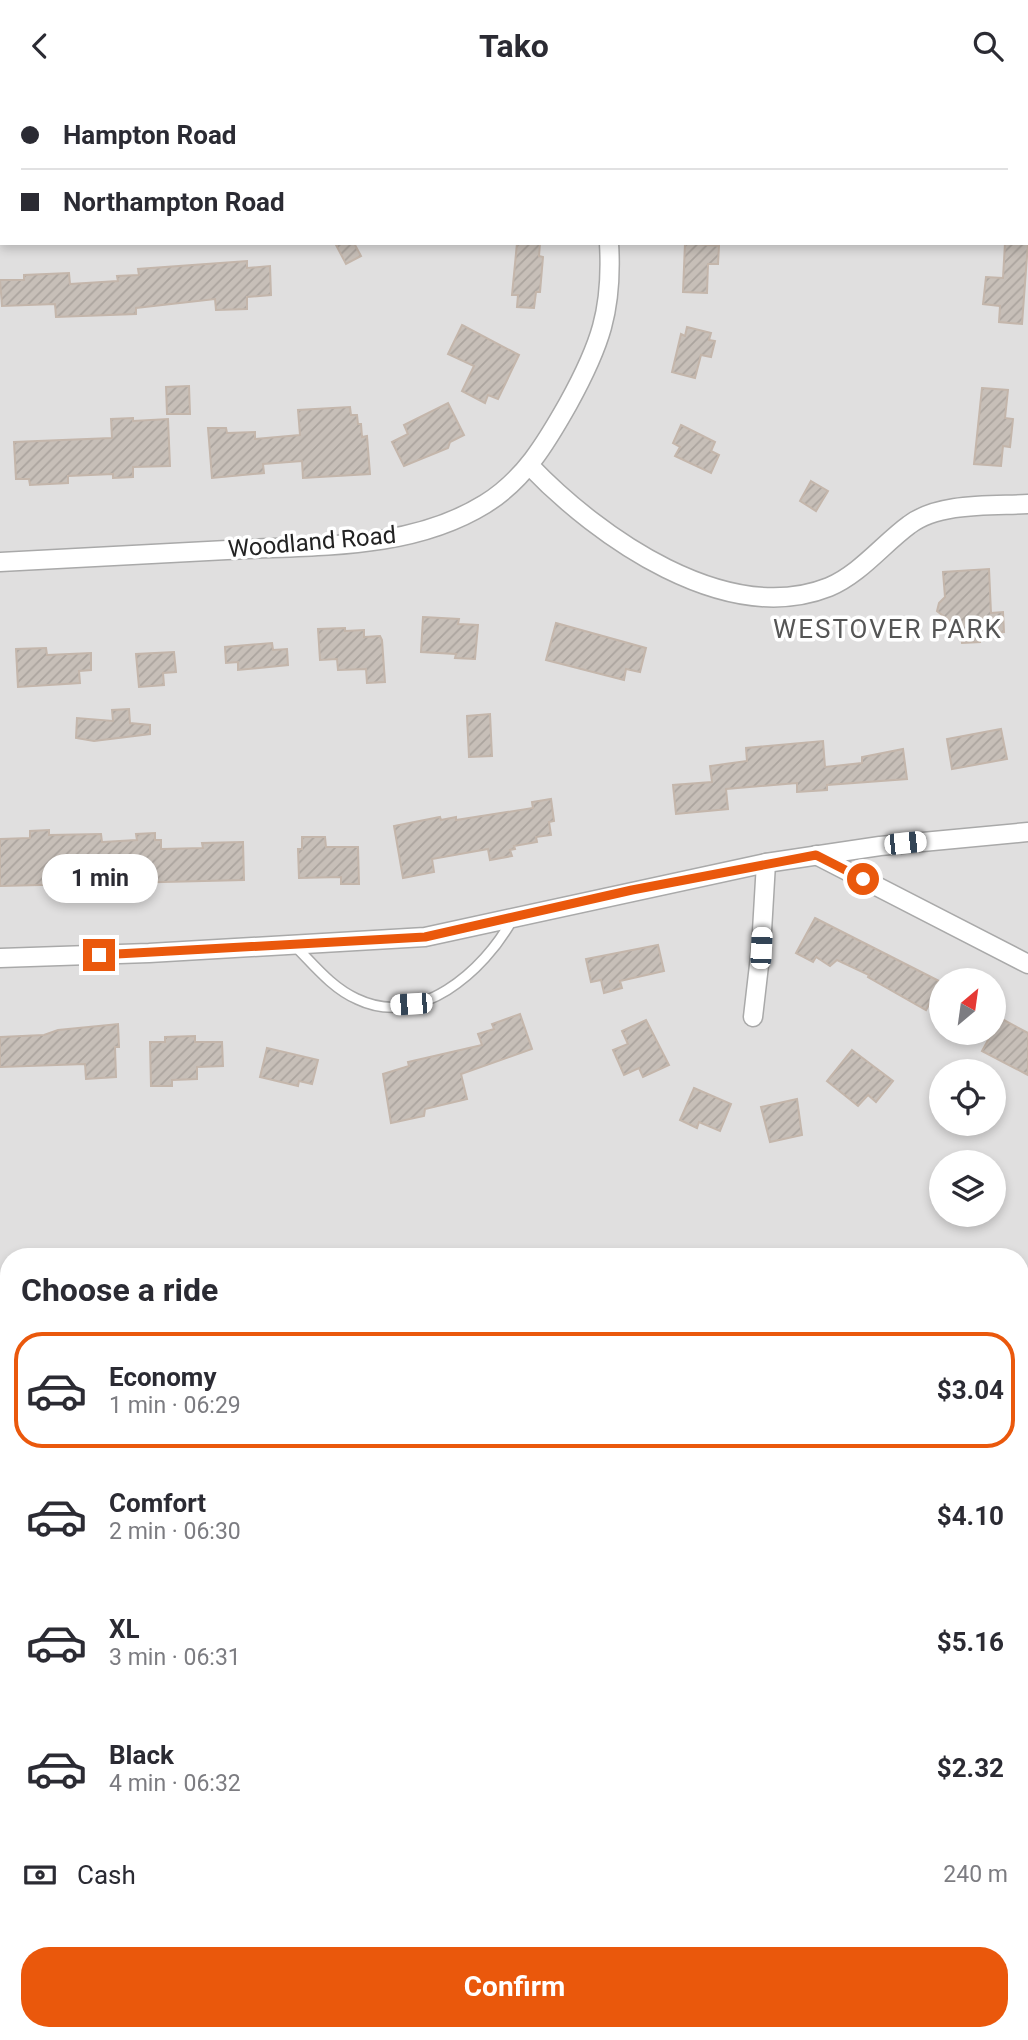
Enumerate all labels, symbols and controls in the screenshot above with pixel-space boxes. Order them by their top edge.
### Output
icon: back [21,27,59,65]
text: Tako [479,27,549,65]
icon: search [969,27,1007,65]
text: Hampton Road [63,120,236,150]
text: Northampton Road [63,187,285,217]
street label: Woodland Road [227,521,397,563]
district label: WESTOVER PARK [773,614,1003,644]
car [884,830,927,856]
callout: 1 min [41,853,157,903]
route start [847,863,879,895]
text: 1 min [71,865,129,892]
car [750,926,773,970]
route end [83,939,115,971]
north arrow [929,968,1006,1045]
map controls [929,968,1006,1227]
car [390,992,433,1016]
button: locate [929,1059,1006,1136]
button: layers [929,1150,1006,1227]
text: Choose a ride [21,1271,218,1309]
icon: car [25,1359,88,1422]
text: Economy [109,1362,216,1392]
text: $3.04 [937,1375,1004,1405]
text: 1 min · 06:29 [109,1392,241,1419]
icon: car [25,1485,88,1548]
text: Comfort [109,1488,206,1518]
text: $4.10 [937,1501,1004,1531]
text: 2 min · 06:30 [109,1518,241,1545]
icon: car [25,1611,88,1674]
text: XL [109,1614,140,1644]
text: $5.16 [937,1627,1004,1657]
text: 3 min · 06:31 [109,1644,241,1671]
icon: car [25,1737,88,1800]
text: Black [109,1740,174,1770]
text: $2.32 [937,1753,1004,1783]
text: 4 min · 06:32 [109,1770,241,1797]
icon: cash [21,1856,59,1894]
text: Cash [77,1860,136,1890]
text: 240 m [943,1861,1008,1888]
button: Confirm [21,1947,1008,2027]

